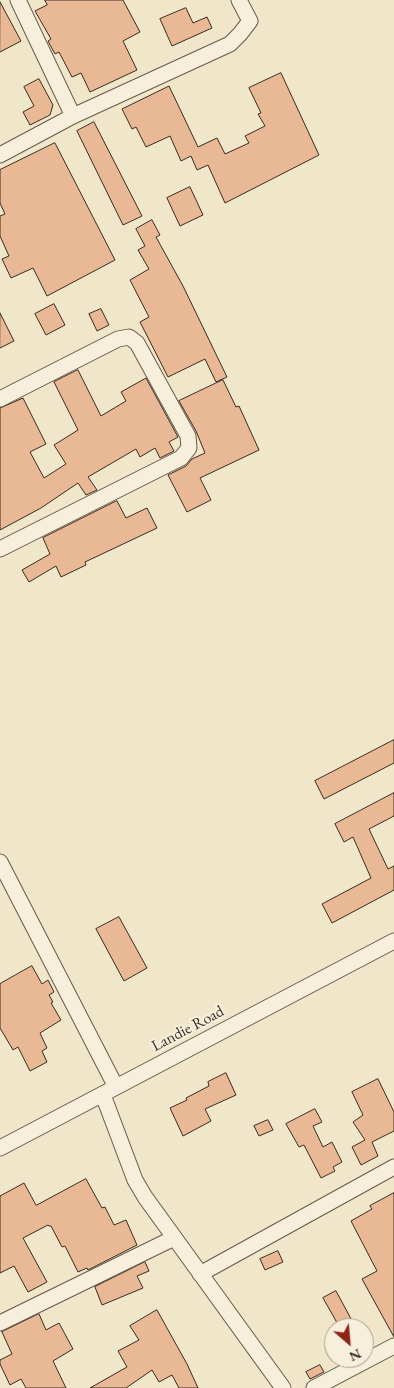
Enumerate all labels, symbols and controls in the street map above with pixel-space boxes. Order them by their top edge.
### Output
street label: Landie Road [149,1002,227,1056]
north arrow [324,1318,374,1368]
text: N [346,1345,364,1366]

